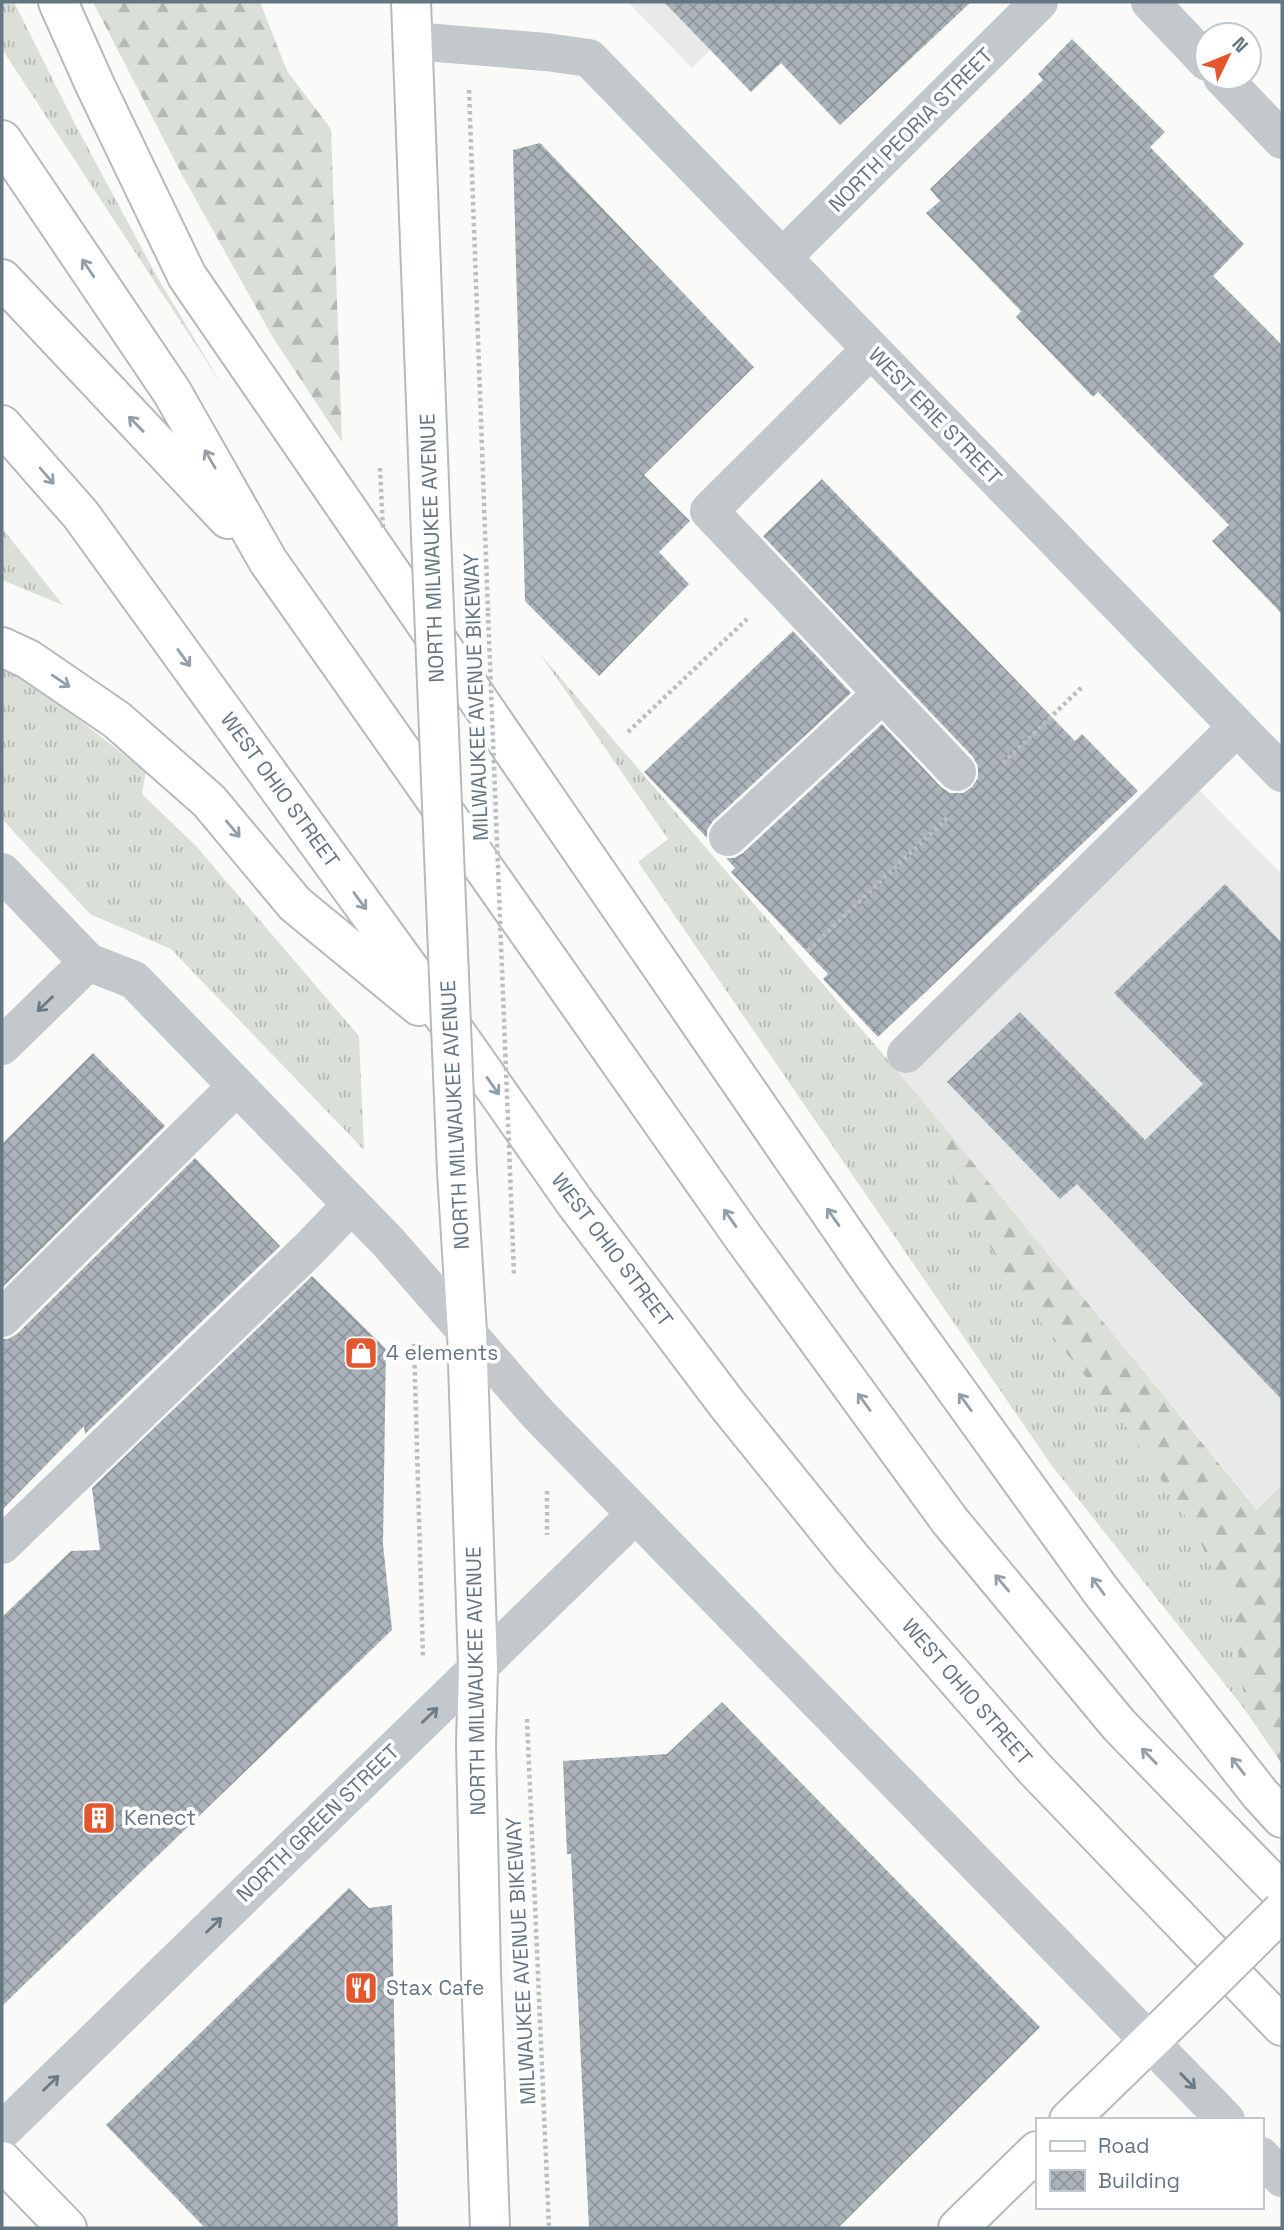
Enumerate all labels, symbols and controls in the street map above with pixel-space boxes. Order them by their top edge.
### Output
north arrow [1193,21,1263,91]
text: N [1227,32,1254,58]
street label: NORTH PEORIA STREET [823,42,999,218]
one-way arrow [81,259,95,278]
street label: WEST ERIE STREET [863,341,1008,490]
street label: NORTH MILWAUKEE AVENUE [413,413,450,683]
one-way arrow [127,416,144,433]
one-way arrow [203,450,217,470]
one-way arrow [39,467,55,485]
street label: MILWAUKEE AVENUE BIKEWAY [457,552,494,842]
one-way arrow [177,648,191,667]
one-way arrow [50,674,70,688]
street label: WEST OHIO STREET [215,707,346,873]
one-way arrow [225,819,240,837]
one-way arrow [352,892,367,911]
street label: NORTH MILWAUKEE AVENUE [434,980,475,1250]
one-way arrow [37,995,54,1012]
one-way arrow [486,1076,500,1095]
street label: WEST OHIO STREET [546,1167,679,1332]
one-way arrow [826,1208,840,1227]
one-way arrow [723,1209,737,1228]
shop icon: 4 elements [342,1334,380,1372]
place label: 4 elements [386,1339,498,1366]
one-way arrow [857,1393,872,1412]
one-way arrow [958,1393,972,1412]
street label: NORTH MILWAUKEE AVENUE [460,1546,491,1816]
one-way arrow [994,1575,1010,1593]
one-way arrow [1091,1578,1106,1596]
street label: WEST OHIO STREET [896,1613,1039,1771]
one-way arrow [421,1707,438,1724]
street label: NORTH GREEN STREET [230,1738,405,1908]
one-way arrow [1141,1748,1158,1765]
one-way arrow [1231,1757,1246,1775]
building icon: Kenect [80,1799,118,1837]
place label: Kenect [124,1804,196,1831]
street label: MILWAUKEE AVENUE BIKEWAY [499,1816,542,2106]
one-way arrow [205,1916,222,1933]
restaurant icon: Stax Cafe [342,1969,380,2007]
place label: Stax Cafe [386,1974,485,2001]
one-way arrow [1179,2072,1196,2089]
one-way arrow [42,2075,59,2092]
legend [1036,2118,1263,2209]
text: Road [1098,2132,1150,2159]
text: Building [1098,2167,1180,2194]

